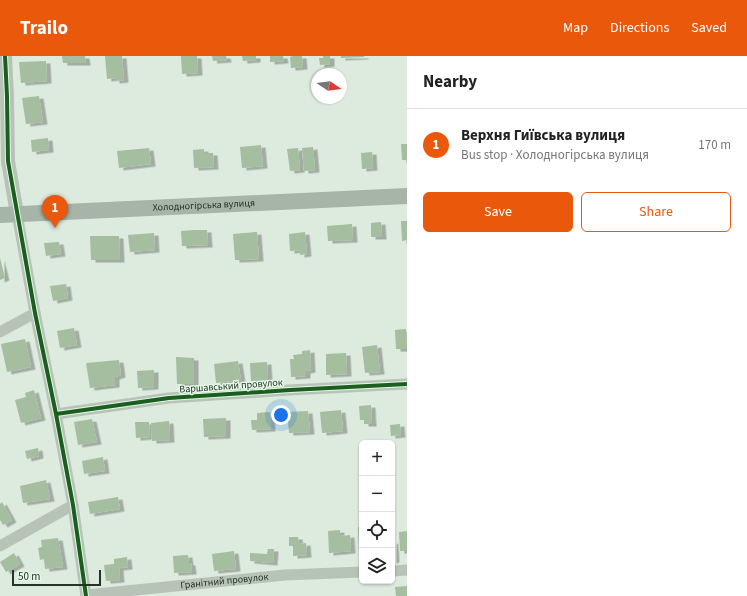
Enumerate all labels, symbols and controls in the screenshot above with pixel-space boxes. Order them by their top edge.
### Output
text: Trailo [20,15,68,42]
text: Map [563,18,588,38]
text: Directions [610,18,669,38]
text: Saved [691,18,727,38]
north arrow [311,68,347,104]
text: Nearby [423,70,477,94]
text: Верхня Гиївська вулиця [461,125,625,146]
text: 1 [433,136,439,154]
text: 170 m [698,136,731,154]
text: Bus stop · Холодногірська вулиця [461,146,649,164]
button: Save [423,192,573,232]
button: Share [581,192,731,232]
pin: 1 [42,195,68,228]
street label: Холодногірська вулиця [152,196,255,215]
street label: Варшавський провулок [179,375,283,397]
your location [271,405,291,425]
map controls [359,440,395,584]
button: + [359,440,395,476]
button: − [359,476,395,512]
button: locate [359,512,395,548]
button: layers [359,548,395,584]
scale bar [12,568,101,587]
text: 50 m [18,569,40,584]
street label: Гранітний провулок [180,570,269,592]

